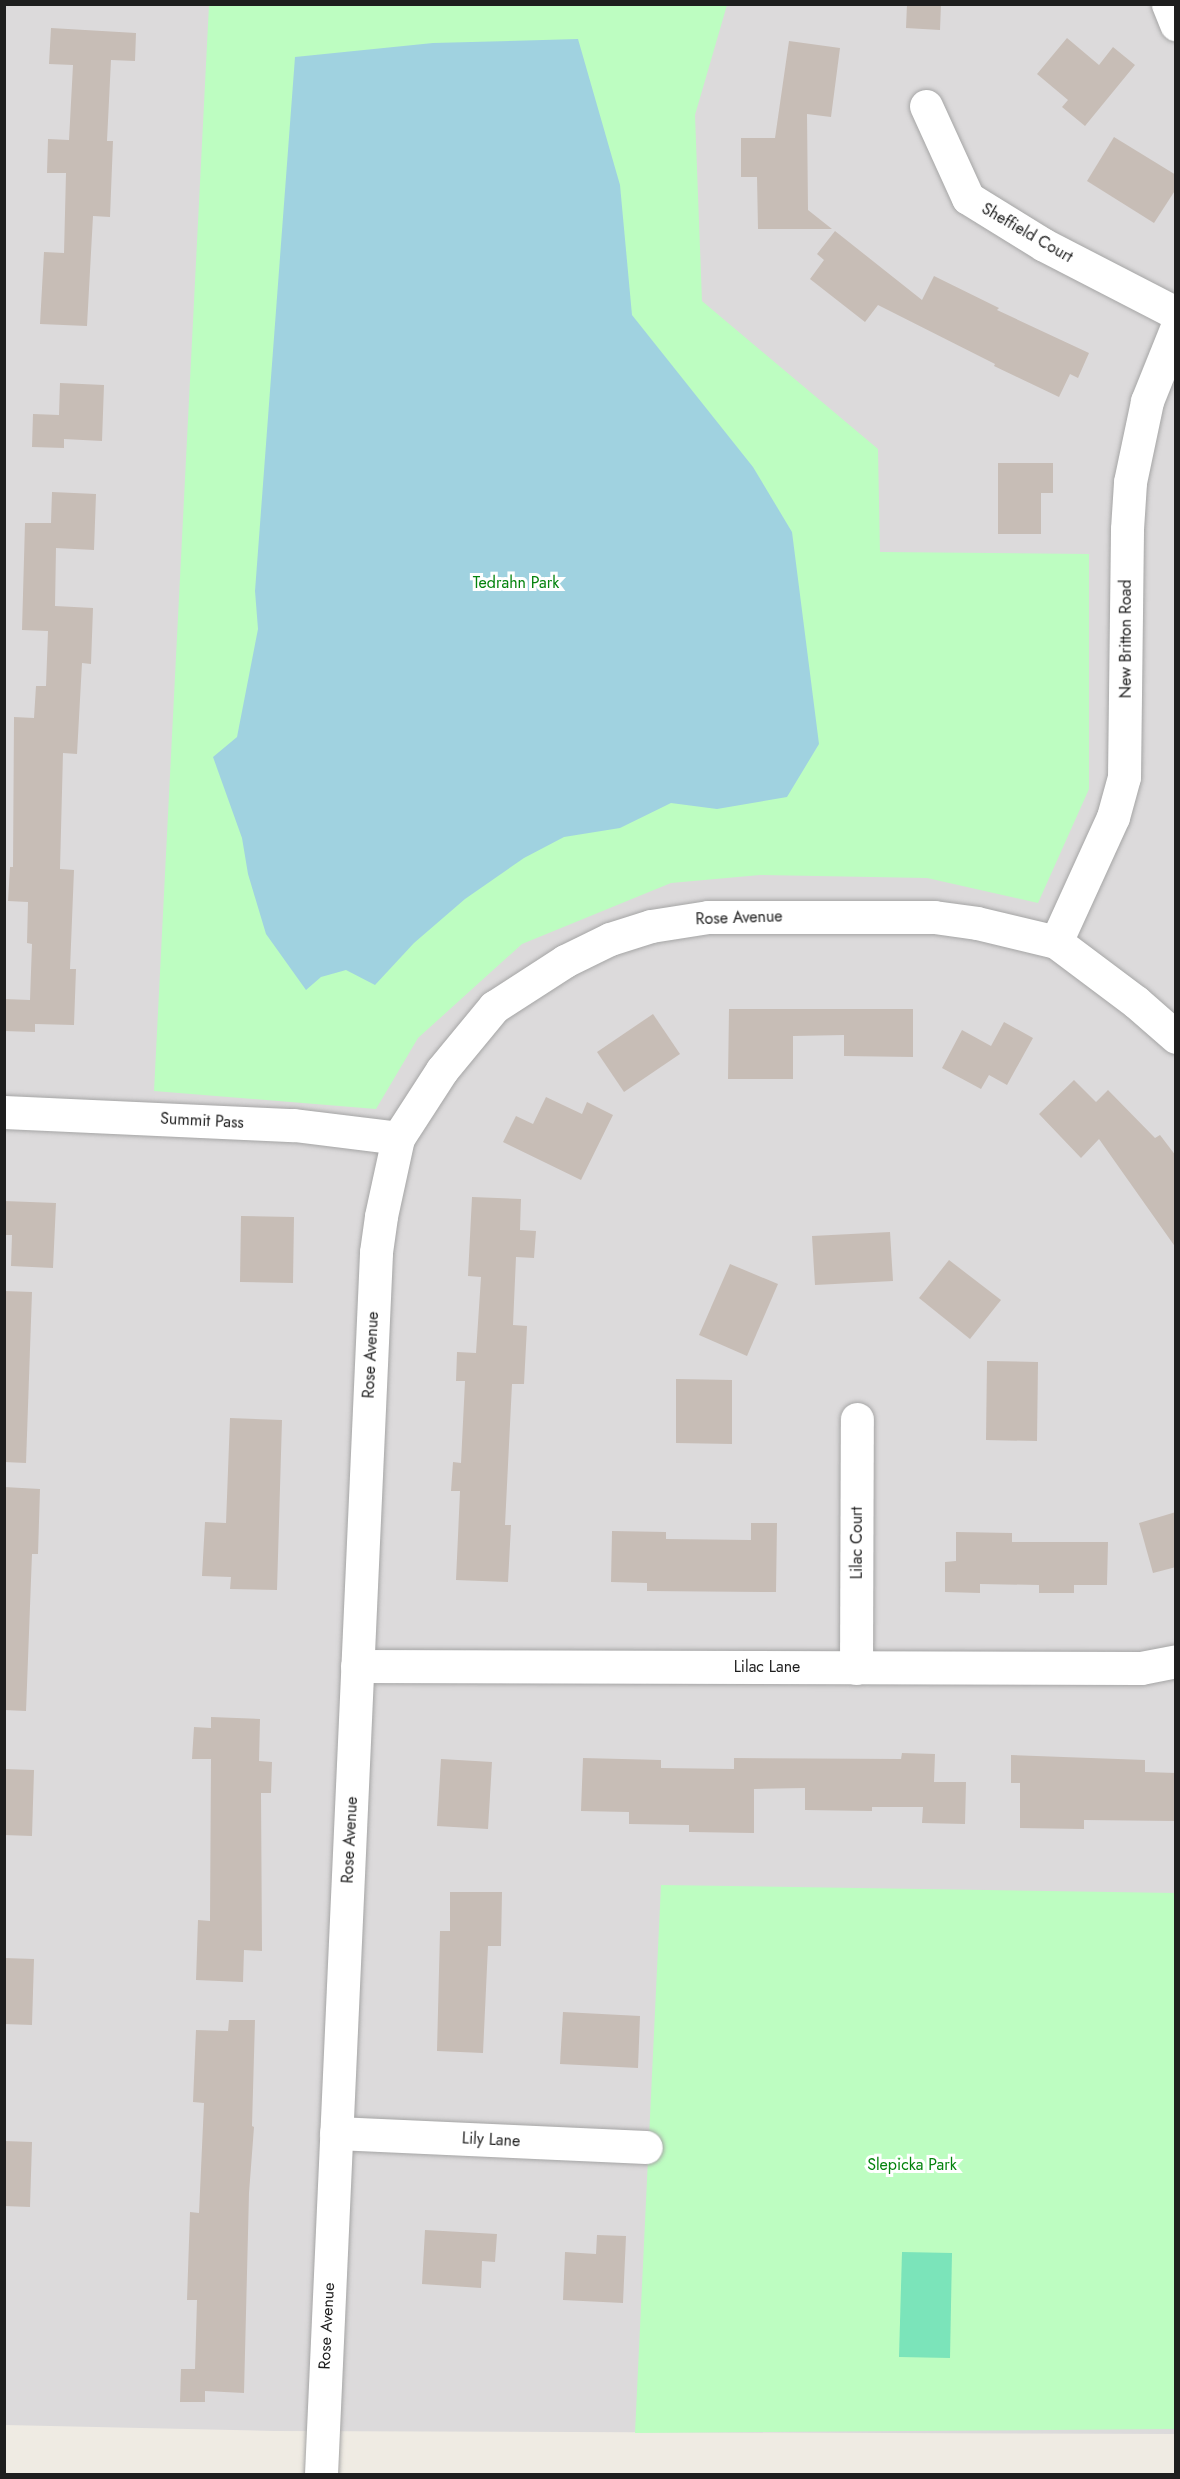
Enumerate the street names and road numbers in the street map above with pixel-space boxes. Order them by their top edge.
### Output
street label: Sheffield Court [978,199,1076,267]
street label: New Britton Road [1116,580,1136,698]
street label: Rose Avenue [695,907,783,929]
street label: Summit Pass [160,1109,244,1133]
street label: Rose Avenue [359,1311,383,1399]
street label: Lilac Court [847,1507,867,1579]
street label: Lilac Lane [734,1657,800,1677]
street label: Rose Avenue [338,1796,362,1884]
street label: Lily Lane [461,2129,521,2151]
street label: Rose Avenue [315,2282,339,2370]

